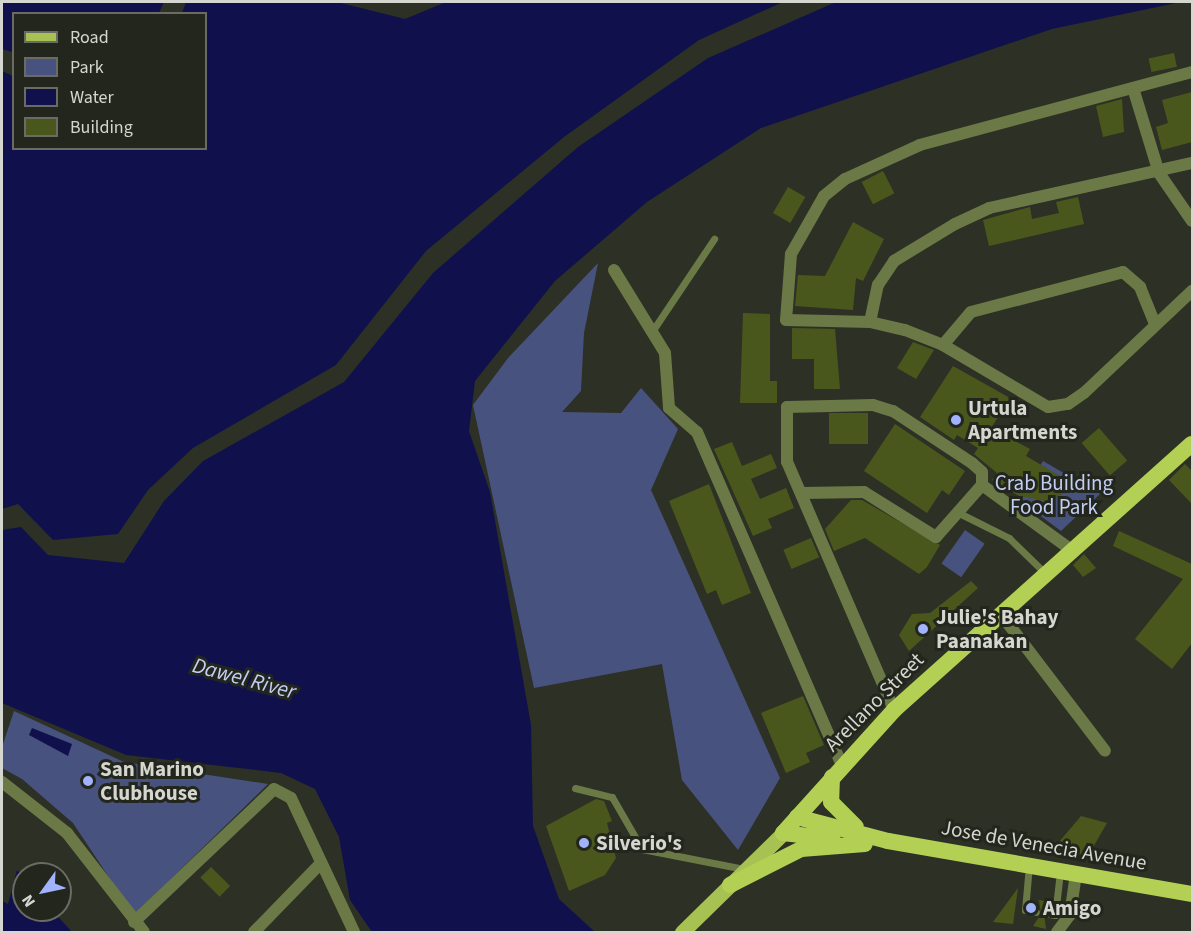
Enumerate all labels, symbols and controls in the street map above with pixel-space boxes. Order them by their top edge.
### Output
legend [12,12,207,150]
text: Road [70,25,109,50]
text: Park [70,55,104,80]
text: Water [70,85,114,110]
text: Building [70,115,133,140]
place label: Urtula Apartments [968,395,1077,445]
marker: Urtula Apartments [949,413,963,427]
park label: Crab Building Food Park [995,470,1113,520]
place label: Julie's Bahay Paanakan [936,604,1058,654]
marker: Julie's Bahay Paanakan [914,620,932,638]
street label: Arellano Street [819,647,929,757]
water label: Dawel River [189,653,299,705]
place label: San Marino Clubhouse [100,756,204,806]
marker: San Marino Clubhouse [81,774,95,788]
street label: Jose de Venecia Avenue [939,815,1149,875]
place label: Silverio's [596,830,682,856]
marker: Silverio's [577,836,591,850]
north arrow [12,862,72,922]
text: N [16,890,41,911]
place label: Amigo [1043,895,1101,921]
marker: Amigo [1024,901,1038,915]

